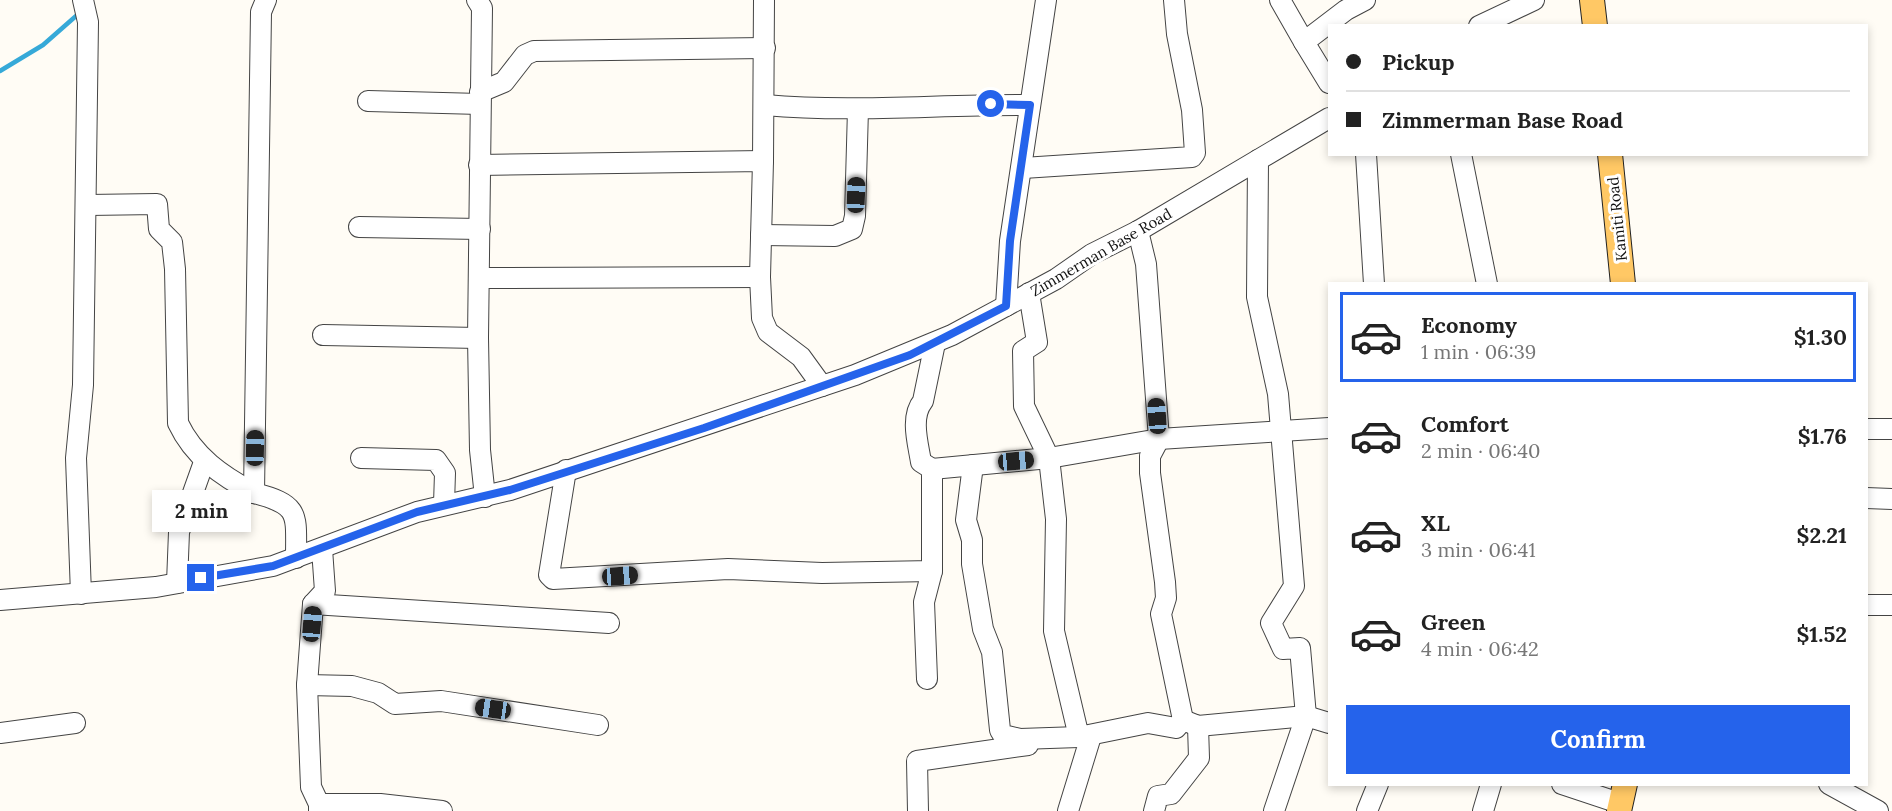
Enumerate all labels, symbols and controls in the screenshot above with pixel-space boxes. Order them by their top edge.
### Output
text: Pickup [1382,48,1455,76]
route start [977,90,1004,117]
text: Zimmerman Base Road [1382,106,1623,134]
street label: Kamiti Road [1603,176,1631,262]
car [846,177,866,213]
street label: Zimmerman Base Road [1027,204,1175,300]
icon: car [1349,310,1403,364]
text: Economy [1421,311,1517,339]
text: $1.30 [1794,323,1847,351]
text: 1 min · 06:39 [1421,339,1536,364]
car [1147,397,1167,435]
icon: car [1349,409,1403,463]
text: Comfort [1421,410,1509,438]
text: $1.76 [1798,422,1847,450]
car [246,430,264,466]
text: 2 min · 06:40 [1421,438,1540,463]
car [997,450,1035,472]
callout: 2 min [152,491,250,533]
text: 2 min [175,498,228,523]
icon: car [1349,508,1403,562]
text: XL [1421,509,1450,537]
text: $2.21 [1797,521,1847,549]
text: 3 min · 06:41 [1421,537,1536,562]
route end [187,564,214,591]
car [601,566,639,586]
car [301,605,323,643]
icon: car [1349,607,1403,661]
text: Green [1421,608,1486,636]
text: $1.52 [1796,620,1847,648]
text: 4 min · 06:42 [1421,636,1539,661]
car [474,698,512,720]
button: Confirm [1346,705,1850,774]

